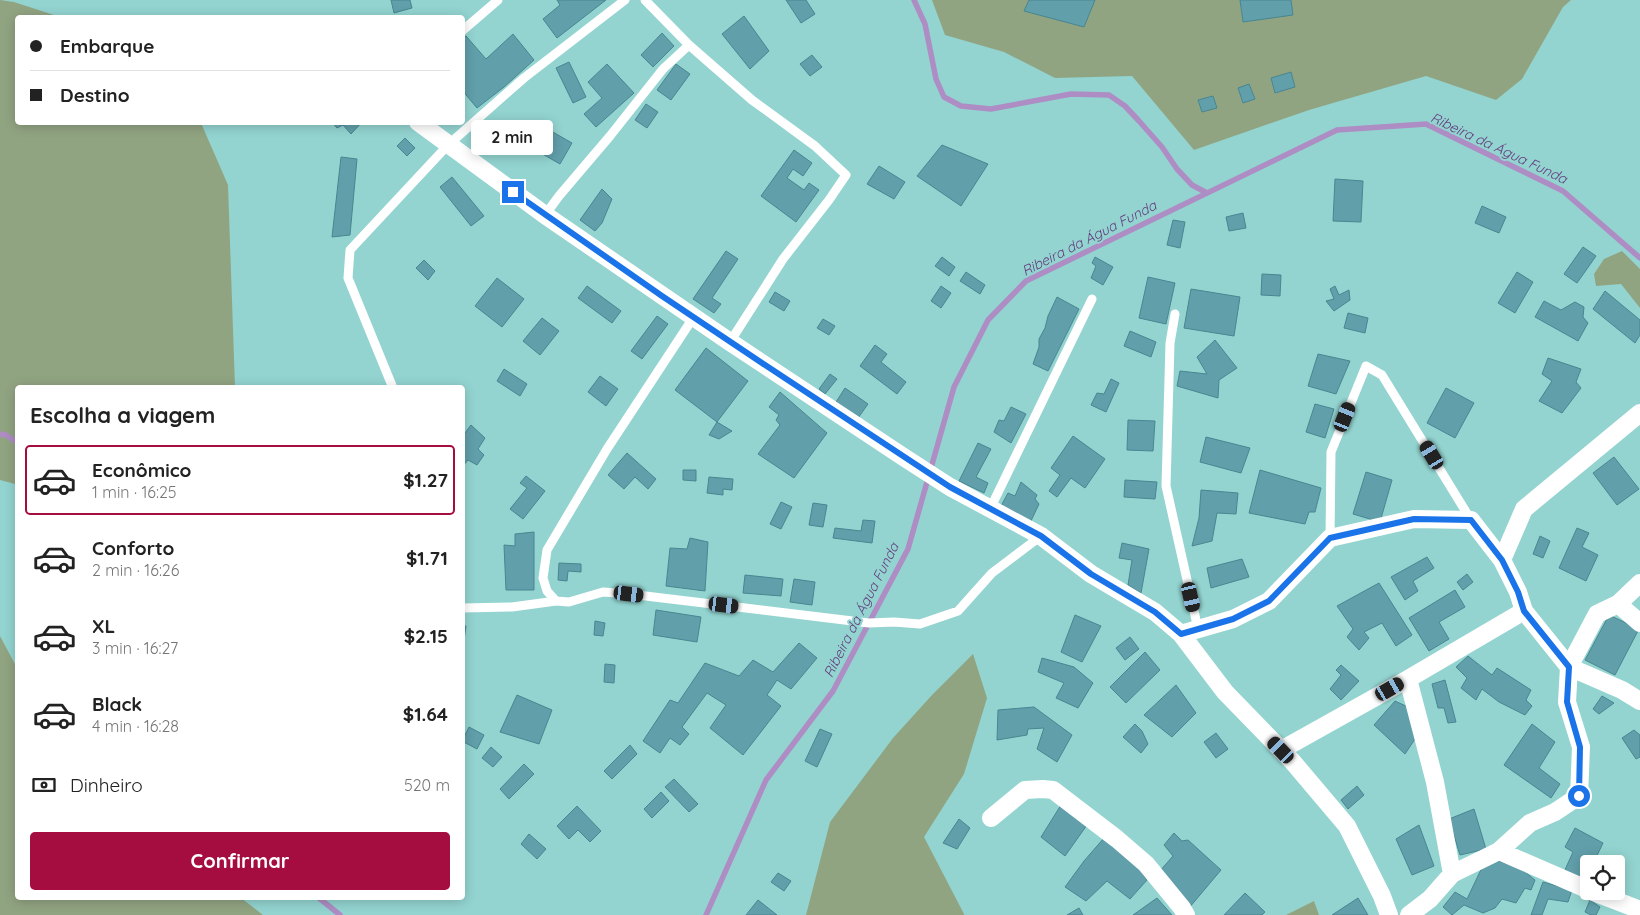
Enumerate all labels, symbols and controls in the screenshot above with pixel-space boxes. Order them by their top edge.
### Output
text: Embarque [60,34,154,58]
text: Destino [60,83,130,107]
water label: Ribeira da Água Funda [1428,108,1572,188]
callout: 2 min [472,120,554,154]
text: 2 min [491,127,533,147]
route end [502,181,524,203]
water label: Ribeira da Água Funda [1019,196,1161,280]
car [1332,400,1357,434]
text: Escolha a viagem [30,401,215,429]
car [1417,438,1446,472]
icon: car [32,458,77,503]
text: Econômico [92,458,191,482]
text: $1.27 [403,468,448,492]
text: 1 min · 16:25 [92,482,177,502]
icon: car [32,536,77,581]
text: Conforto [92,536,174,560]
water label: Ribeira da Água Funda [819,538,903,680]
text: $1.71 [406,546,448,570]
text: 2 min · 16:26 [92,560,179,580]
car [1180,581,1201,613]
car [613,585,644,603]
car [708,596,739,614]
icon: car [32,614,77,659]
text: XL [92,614,115,638]
text: $2.15 [404,624,448,648]
text: 3 min · 16:27 [92,638,178,658]
car [1373,675,1406,703]
icon: car [32,692,77,737]
text: Black [92,692,142,716]
text: $1.64 [403,702,448,726]
text: 4 min · 16:28 [92,716,179,736]
car [1265,734,1296,766]
icon: cash [30,771,58,799]
text: Dinheiro [70,773,143,797]
text: 520 m [404,775,450,795]
route start [1568,785,1590,807]
button: Confirmar [30,832,450,890]
map controls [1580,855,1625,900]
button: locate [1580,855,1625,900]

